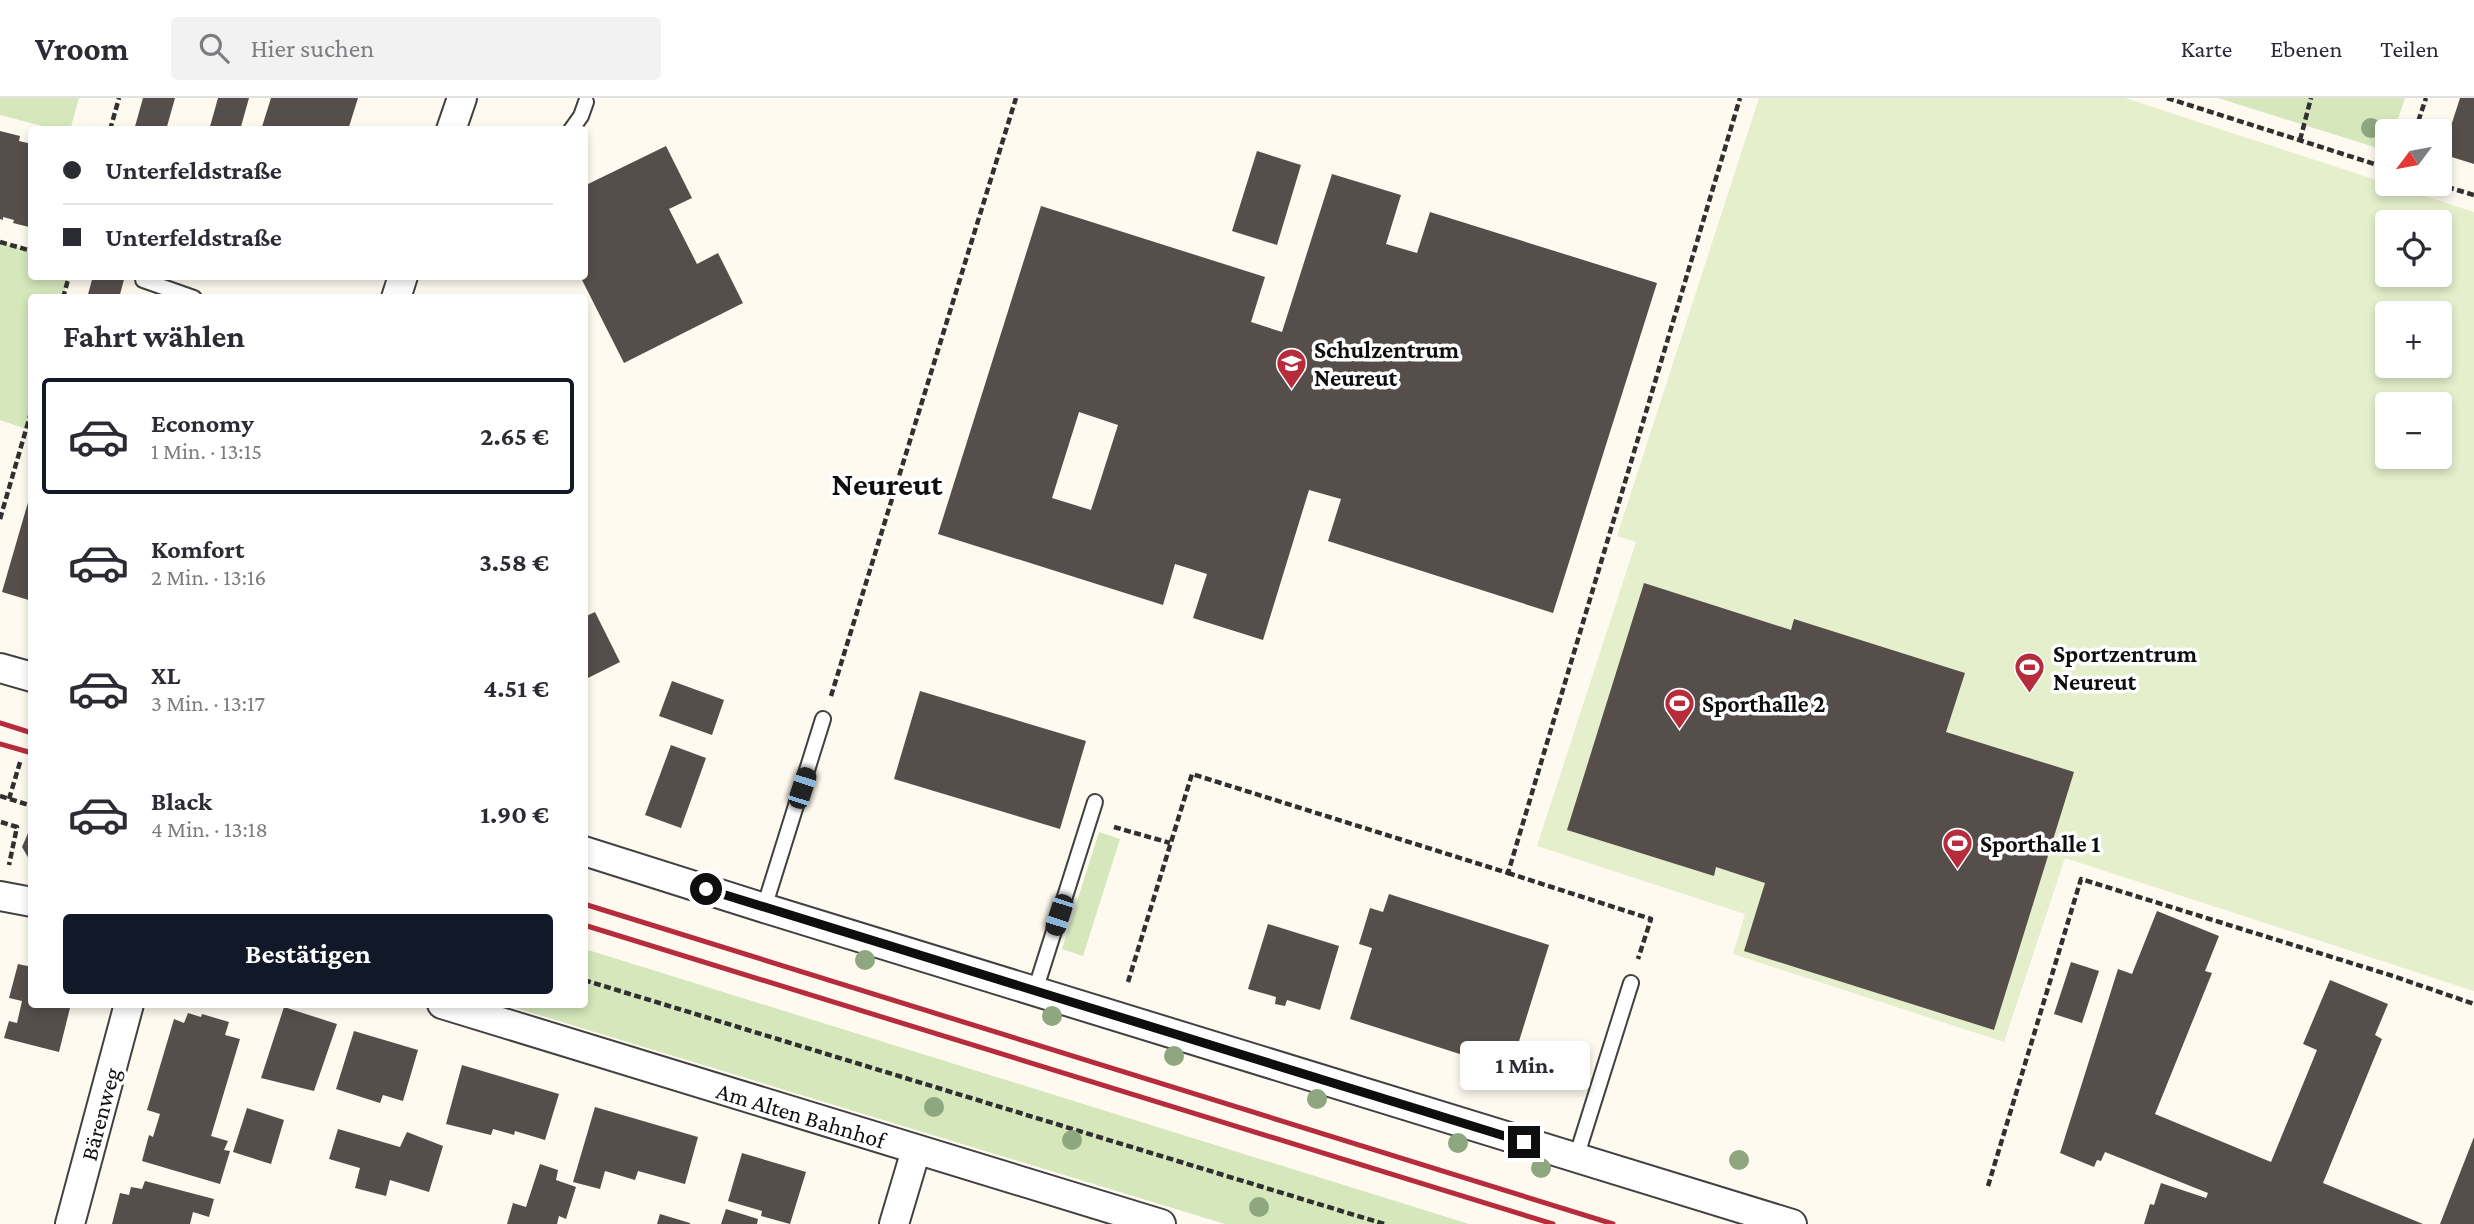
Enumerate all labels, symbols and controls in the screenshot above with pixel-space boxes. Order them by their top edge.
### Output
search box [171,17,661,80]
icon: search [195,29,233,67]
text: Vroom [35,30,129,67]
text: Hier suchen [251,34,374,63]
text: Karte [2181,35,2232,62]
text: Ebenen [2270,35,2342,62]
text: Teilen [2380,35,2439,62]
north arrow [2375,119,2452,196]
map controls [2375,119,2452,469]
text: Unterfeldstraße [105,156,282,185]
button: locate [2375,210,2452,287]
text: Unterfeldstraße [105,223,282,252]
button: + [2375,301,2452,378]
text: Fahrt wählen [63,318,245,354]
place label: Schulzentrum Neureut [1314,336,1460,391]
school or university icon: Schulzentrum Neureut [1274,346,1308,390]
button: − [2375,392,2452,469]
icon: car [67,405,130,468]
text: Economy [151,409,254,438]
text: 2.65 € [480,422,549,451]
text: 1 Min. · 13:15 [151,438,262,464]
district label: Neureut [831,466,943,502]
icon: car [67,531,130,594]
text: Komfort [151,535,244,564]
text: 3.58 € [479,548,549,577]
text: 2 Min. · 13:16 [151,564,266,590]
place label: Sportzentrum Neureut [2053,640,2198,695]
sports icon: Sportzentrum Neureut [2013,650,2047,694]
icon: car [67,657,130,720]
text: XL [151,661,180,690]
text: 4.51 € [483,674,549,703]
sports icon: Sporthalle 2 [1662,686,1696,730]
text: 3 Min. · 13:17 [151,690,265,716]
place label: Sporthalle 2 [1702,690,1825,717]
car [786,765,819,811]
icon: car [67,783,130,846]
text: Black [151,787,212,816]
text: 1.90 € [480,800,549,829]
text: 4 Min. · 13:18 [151,816,268,842]
sports icon: Sporthalle 1 [1940,826,1974,870]
place label: Sporthalle 1 [1980,830,2100,857]
route start [690,873,722,905]
car [1043,892,1076,938]
button: Bestätigen [63,914,553,994]
callout: 1 Min. [1459,1040,1589,1090]
text: 1 Min. [1495,1052,1555,1078]
street label: Bärenweg [75,1064,125,1163]
street label: Am Alten Bahnhof [713,1077,890,1154]
route end [1508,1126,1540,1158]

